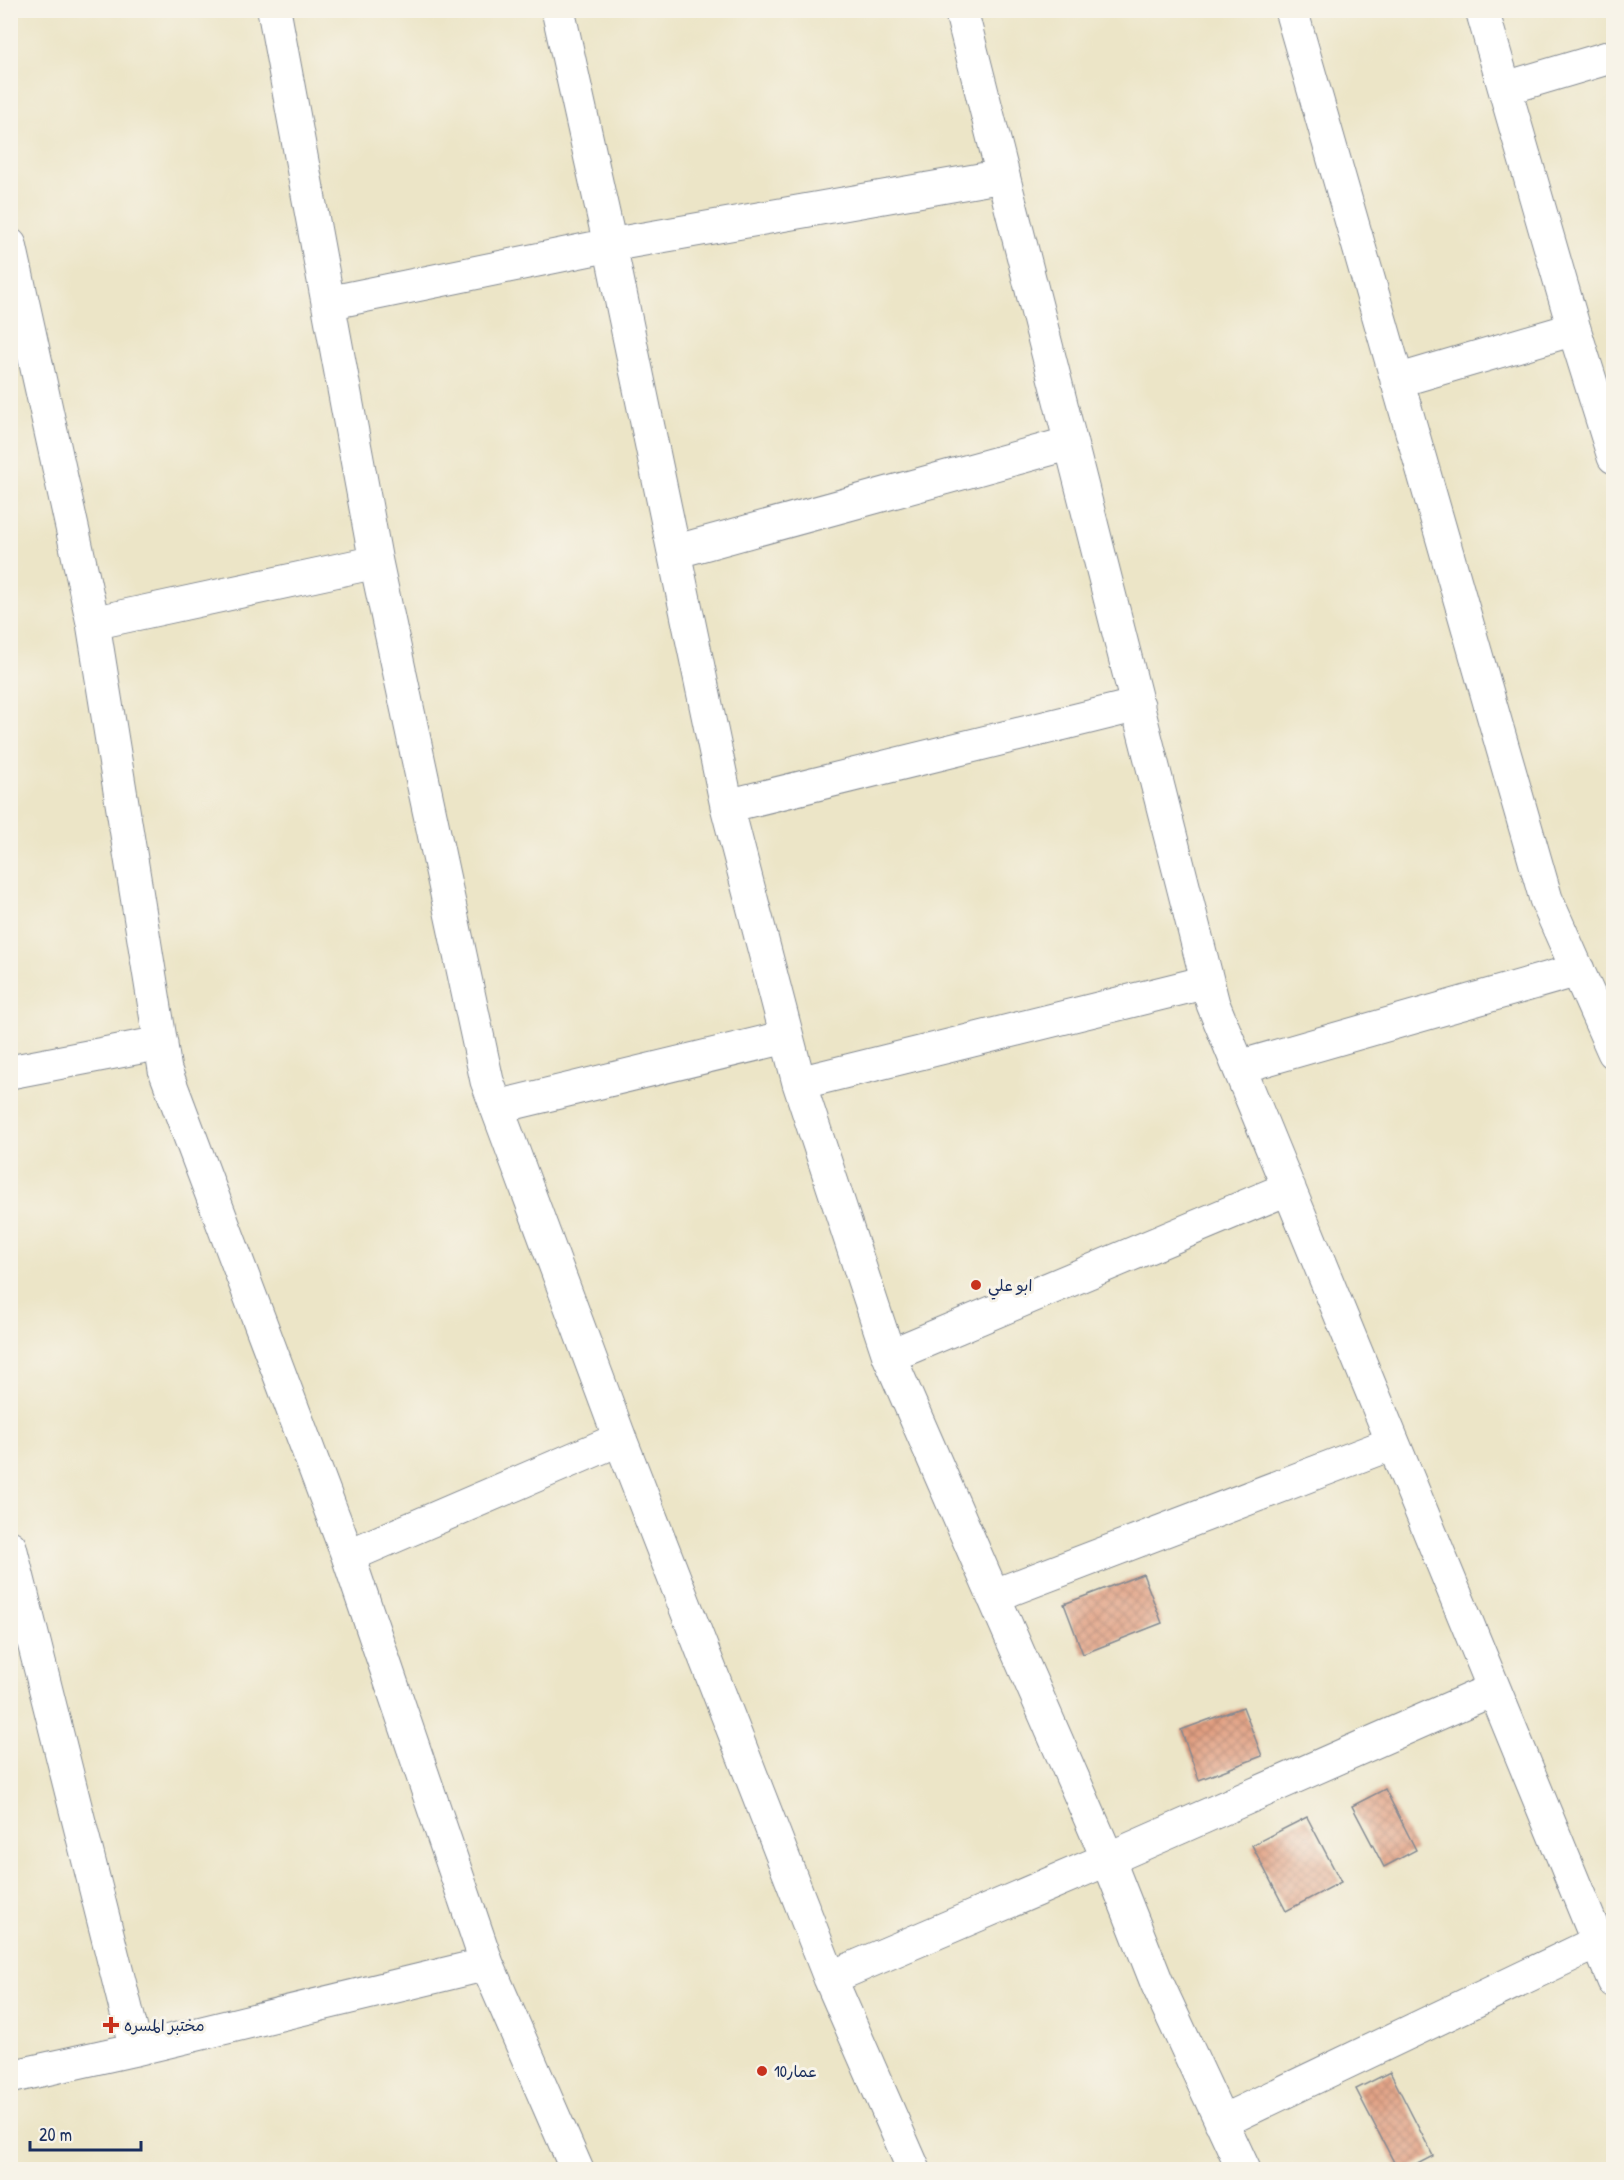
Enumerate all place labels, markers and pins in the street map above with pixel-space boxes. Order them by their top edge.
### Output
place label: ابو علي [988,1274,1032,1300]
marker: ابو علي [969,1278,983,1292]
place label: مختبر المسره [124,2014,204,2036]
marker: مختبر المسره [102,2016,120,2034]
place label: عمار10 [774,2060,818,2082]
marker: عمار10 [755,2064,769,2078]

